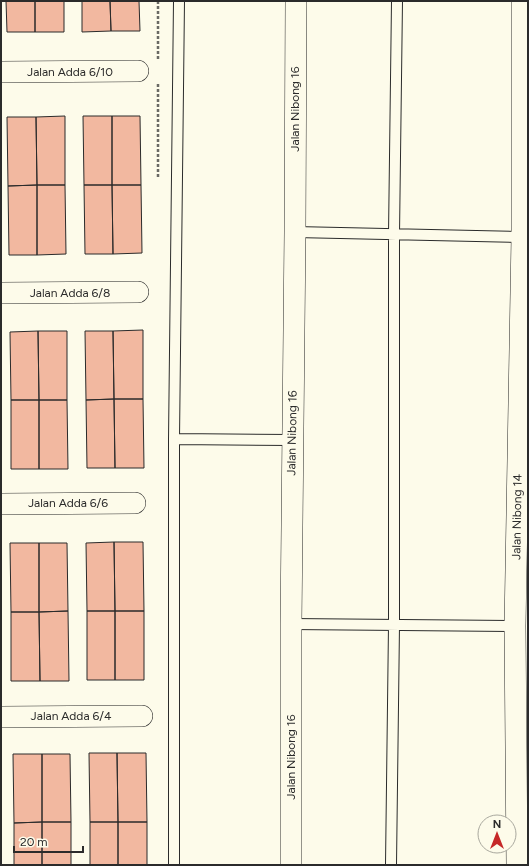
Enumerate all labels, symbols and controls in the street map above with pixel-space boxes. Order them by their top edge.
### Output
street label: Jalan Adda 6/10 [27,65,113,79]
street label: Jalan Nibong 16 [288,66,302,152]
street label: Jalan Adda 6/8 [30,286,110,300]
street label: Jalan Nibong 16 [284,390,300,476]
street label: Jalan Nibong 14 [509,473,525,560]
street label: Jalan Adda 6/6 [28,496,108,510]
street label: Jalan Adda 6/4 [31,709,112,723]
street label: Jalan Nibong 16 [284,714,298,800]
north arrow [477,814,517,854]
text: N [493,818,501,831]
scale bar [14,828,83,854]
text: 20 m [20,835,48,849]

